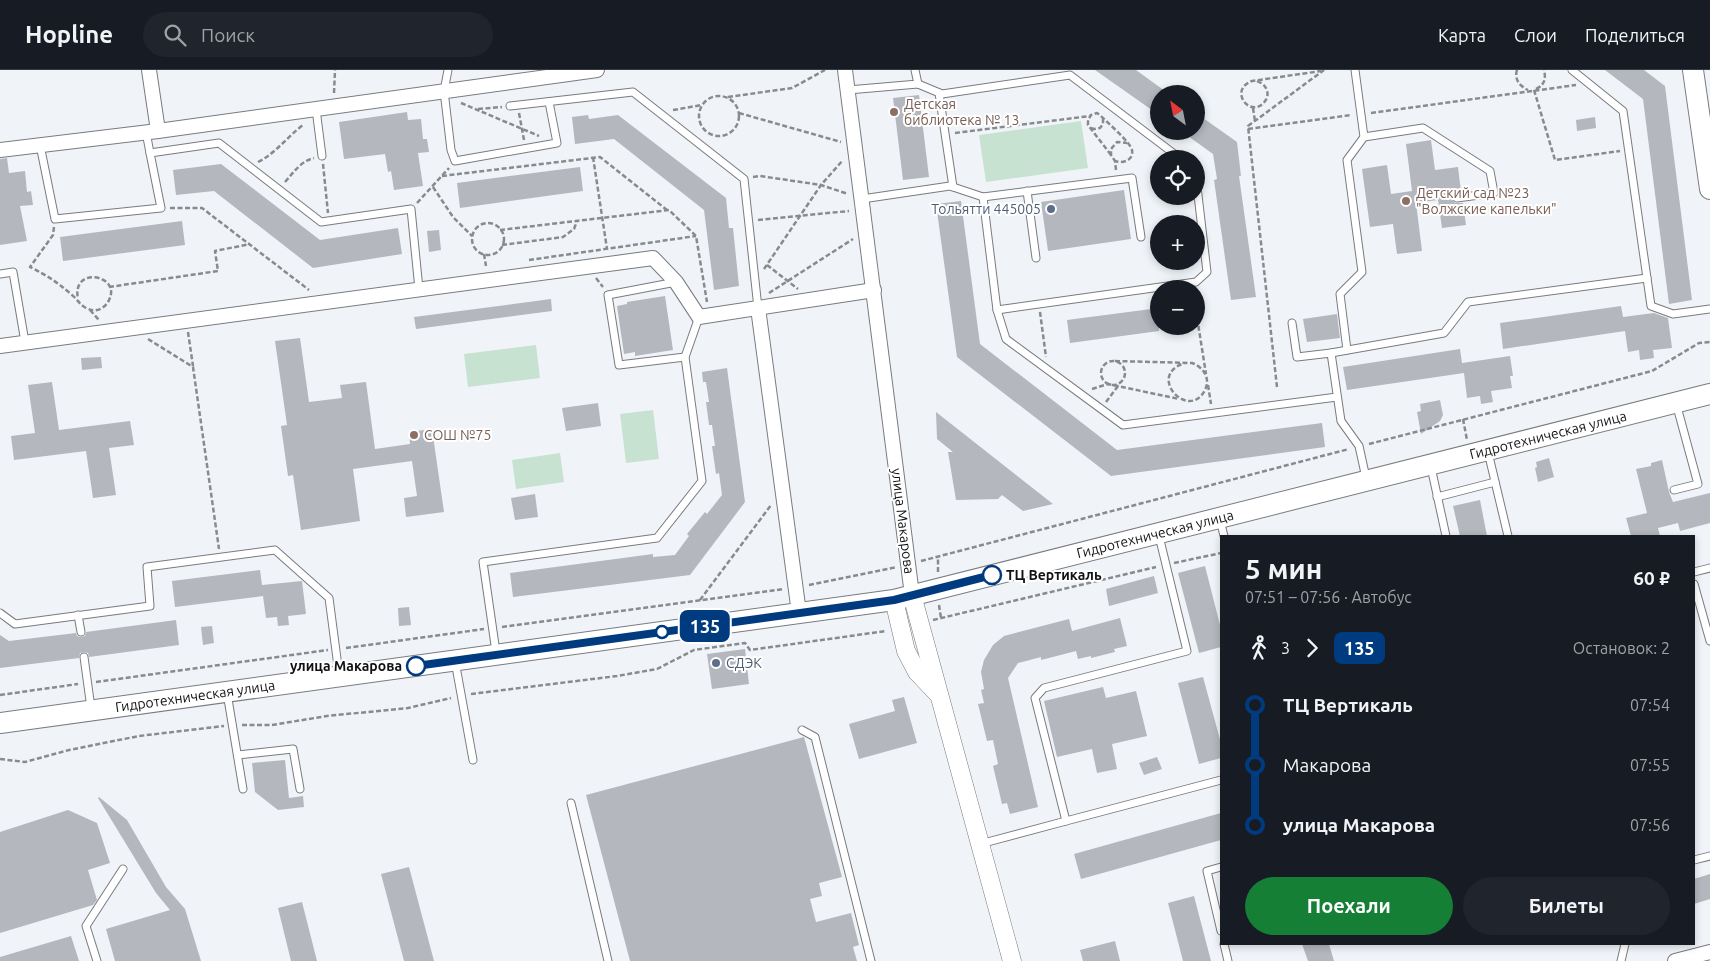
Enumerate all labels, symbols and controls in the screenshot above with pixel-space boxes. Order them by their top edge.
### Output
search box [143,12,493,57]
text: Hopline [25,21,113,48]
icon: search [161,21,189,49]
text: Поиск [201,24,255,46]
text: Карта [1438,25,1486,45]
text: Слои [1514,25,1557,45]
text: Поделиться [1585,25,1685,45]
north arrow [1150,85,1205,140]
map controls [1150,85,1205,335]
place label: Детская библиотека № 13 [904,96,1019,128]
marker: Детская библиотека № 13 [888,106,900,118]
button: locate [1150,150,1205,205]
place label: Детский сад №23 "Волжские капельки" [1416,185,1557,217]
marker: Детский сад №23 "Волжские капельки" [1400,195,1412,207]
place label: Тольятти 445005 [931,201,1041,217]
marker: Тольятти 445005 [1045,203,1057,215]
button: + [1150,215,1205,270]
button: − [1150,280,1205,335]
street label: Гидротехническая улица [1468,408,1628,462]
place label: СОШ №75 [424,427,491,443]
marker: СОШ №75 [408,429,420,441]
street label: улица Макарова [889,467,917,575]
street label: Гидротехническая улица [1075,507,1235,561]
text: 5 мин [1245,553,1322,584]
marker: ТЦ Вертикаль [982,565,1002,585]
place label: ТЦ Вертикаль [1006,567,1102,583]
text: 60 ₽ [1633,567,1670,589]
text: 07:51 – 07:56 · Автобус [1245,588,1412,606]
line badge: 135 [676,610,734,642]
text: 135 [690,616,720,636]
unlabelled marker [655,625,669,639]
icon: walk [1245,634,1273,662]
icon: forward [1298,634,1326,662]
text: 135 [1344,638,1375,658]
text: 3 [1281,639,1290,657]
text: Остановок: 2 [1573,639,1670,657]
place label: СДЭК [726,655,762,671]
marker: улица Макарова [406,656,426,676]
marker: СДЭК [710,657,722,669]
place label: улица Макарова [290,658,402,674]
street label: Гидротехническая улица [114,677,276,715]
text: ТЦ Вертикаль [1283,694,1413,716]
text: 07:54 [1630,696,1670,714]
text: Макарова [1283,754,1371,776]
text: 07:55 [1630,756,1670,774]
text: улица Макарова [1283,814,1435,836]
text: 07:56 [1630,816,1670,834]
button: Поехали [1245,877,1453,935]
button: Билеты [1463,877,1670,935]

